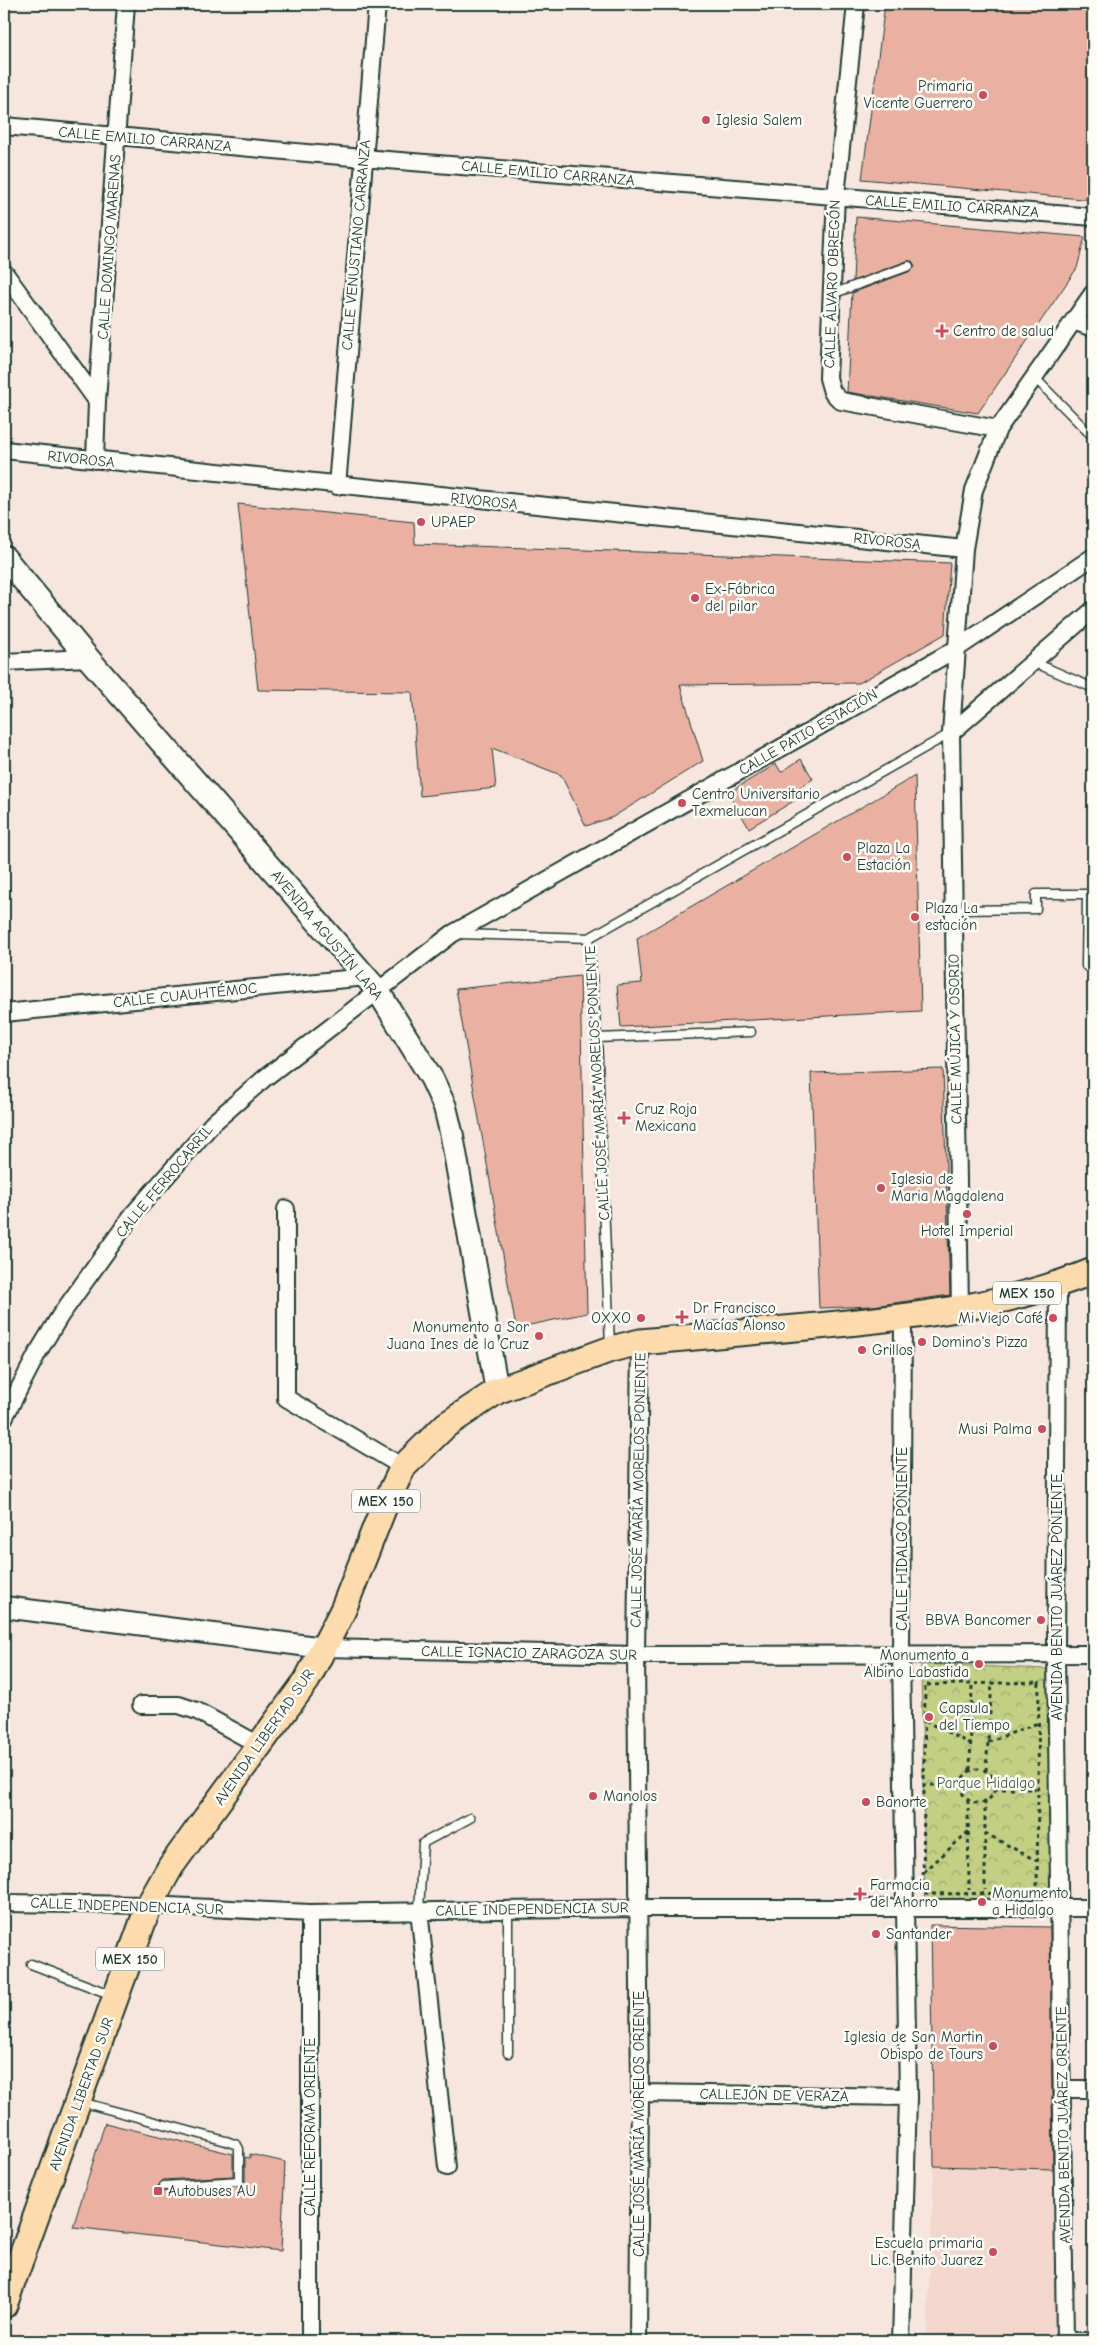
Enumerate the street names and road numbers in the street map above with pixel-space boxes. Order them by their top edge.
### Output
street label: CALLE EMILIO CARRANZA [58,122,233,156]
street label: CALLE VENUSTIANO CARRANZA [338,139,374,351]
street label: CALLE DOMINGO MARENAS [94,154,124,340]
street label: CALLE EMILIO CARRANZA [461,156,636,190]
street label: CALLE EMILIO CARRANZA [865,191,1040,221]
street label: CALLE ÁLVARO OBREGÓN [819,199,844,369]
street label: RIVOROSA [46,447,116,472]
street label: RIVOROSA [449,489,519,514]
street label: RIVOROSA [852,529,922,554]
street label: CALLE PATIO ESTACIÓN [735,684,880,779]
street label: AVENIDA AGUSTÍN LARA [267,866,388,1004]
street label: CALLE JOSÉ MARÍA MORELOS PONIENTE [580,945,613,1221]
street label: CALLE MÚJICA Y OSORIO [944,954,965,1124]
street label: CALLE CUAUHTÉMOC [112,978,258,1012]
street label: CALLE FERROCARRIL [112,1121,217,1241]
road number: MEX 150 [993,1282,1061,1305]
street label: CALLE JOSÉ MARÍA MORELOS PONIENTE [626,1352,649,1628]
street label: CALLE HIDALGO PONIENTE [893,1447,911,1631]
street label: AVENIDA BENITO JUÁREZ PONIENTE [1047,1474,1066,1720]
road number: MEX 150 [352,1490,420,1512]
street label: CALLE IGNACIO ZARAGOZA SUR [421,1642,637,1664]
street label: AVENIDA LIBERTAD SUR [210,1665,318,1809]
street label: CALLE INDEPENDENCIA SUR [30,1894,224,1918]
street label: CALLE INDEPENDENCIA SUR [435,1898,629,1920]
road number: MEX 150 [96,1948,164,1970]
street label: CALLE JOSÉ MARÍA MORELOS ORIENTE [629,1991,648,2257]
street label: AVENIDA BENITO JUÁREZ ORIENTE [1051,2006,1074,2244]
street label: AVENIDA LIBERTAD SUR [45,2015,117,2173]
street label: CALLE REFORMA ORIENTE [301,2038,319,2216]
street label: CALLEJÓN DE VERAZA [699,2084,849,2105]

